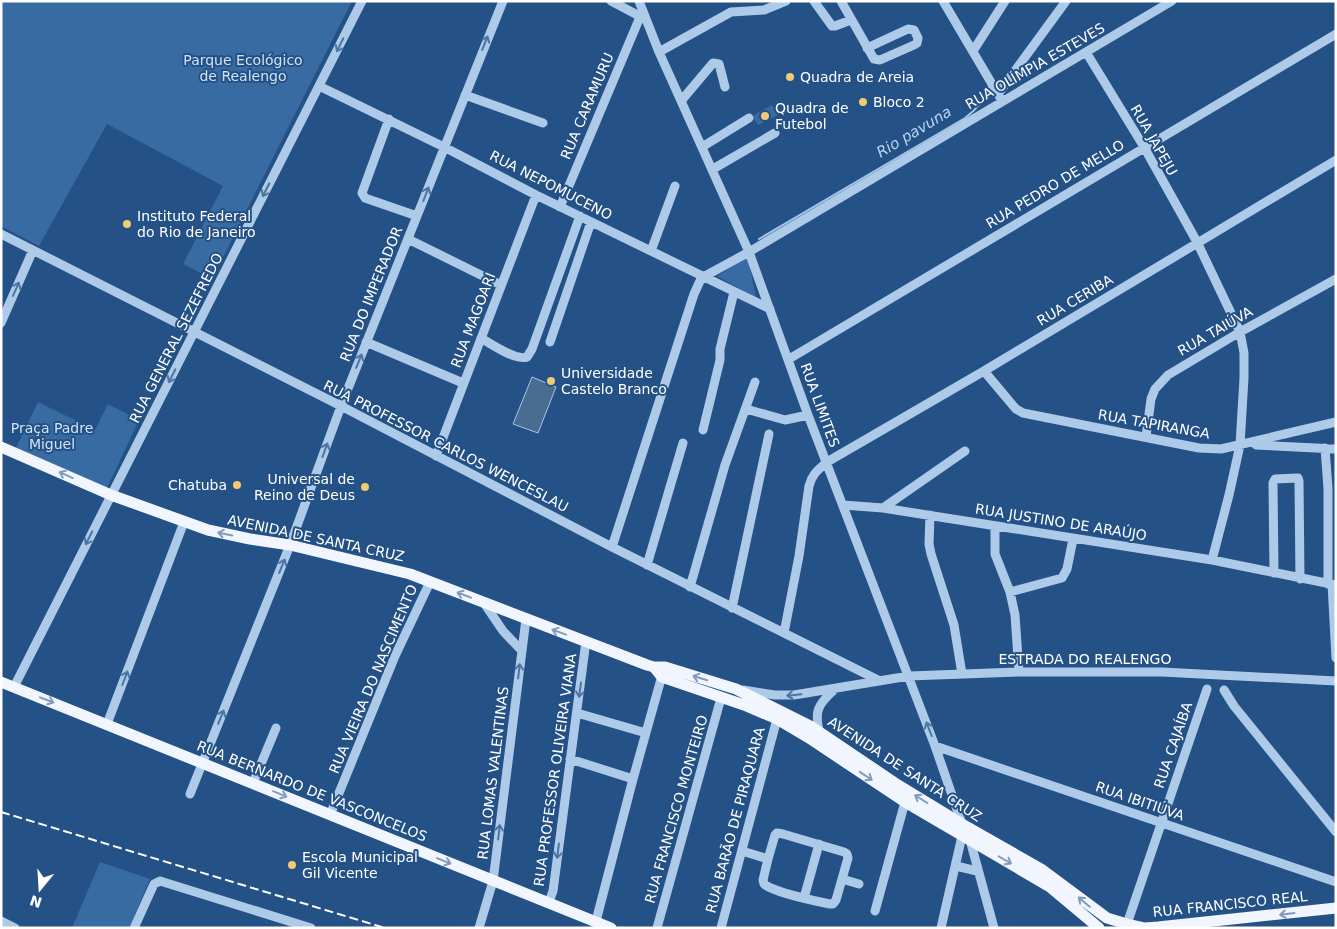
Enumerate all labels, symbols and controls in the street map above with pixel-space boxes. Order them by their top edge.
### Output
street label: RUA OLÍMPIA ESTEVES [963,20,1108,112]
one-way arrow [481,36,491,51]
one-way arrow [335,37,344,52]
street label: RUA CARAMURU [557,50,617,162]
park label: Parque Ecológico de Realengo [183,52,303,84]
place label: Quadra de Areia [800,69,914,85]
marker: Quadra de Areia [784,71,796,83]
place label: Bloco 2 [873,94,925,110]
marker: Bloco 2 [857,96,869,108]
place label: Quadra de Futebol [775,100,849,132]
street label: RUA JAPEJU [1127,102,1181,178]
water label: Rio pavuna [873,103,955,161]
marker: Quadra de Futebol [759,110,771,122]
street label: RUA PEDRO DE MELLO [983,136,1127,232]
street label: RUA NEPOMUCENO [487,147,615,223]
one-way arrow [261,182,270,197]
one-way arrow [421,187,431,202]
place label: Instituto Federal do Rio de Janeiro [137,208,256,240]
marker: Instituto Federal do Rio de Janeiro [121,218,133,230]
street label: RUA DO IMPERADOR [337,224,405,364]
street label: RUA GENERAL SEZEFREDO [126,250,226,426]
street label: RUA MAGOARI [448,270,498,370]
street label: RUA CERIBA [1034,271,1116,329]
one-way arrow [12,282,21,297]
street label: RUA TAIÚVA [1174,302,1256,359]
one-way arrow [354,354,364,369]
street label: RUA LIMITES [797,361,843,449]
place label: Universidade Castelo Branco [561,365,667,397]
one-way arrow [167,368,176,383]
marker: Universidade Castelo Branco [545,375,557,387]
street label: RUA PROFESSOR CARLOS WENCESLAU [321,377,571,515]
street label: RUA TAPIRANGA [1097,406,1212,442]
park label: Praça Padre Miguel [11,420,93,452]
one-way arrow [321,443,330,458]
one-way arrow [59,470,74,480]
place label: Universal de Reino de Deus [254,471,355,503]
place label: Chatuba [168,477,227,493]
marker: Chatuba [231,479,243,491]
marker: Universal de Reino de Deus [359,481,371,493]
street label: RUA JUSTINO DE ARAÚJO [974,500,1148,543]
street label: AVENIDA DE SANTA CRUZ [226,511,406,565]
one-way arrow [218,529,234,538]
one-way arrow [84,531,94,546]
one-way arrow [278,559,287,574]
street label: RUA VIEIRA DO NASCIMENTO [326,582,420,776]
one-way arrow [457,590,472,600]
one-way arrow [552,627,568,636]
street label: ESTRADA DO REALENGO [999,651,1171,667]
street label: RUA PROFESSOR OLIVEIRA VIANA [531,652,579,888]
one-way arrow [514,664,524,680]
one-way arrow [121,671,130,686]
one-way arrow [693,672,709,682]
one-way arrow [575,681,585,697]
street label: RUA LOMAS VALENTINAS [474,685,512,860]
one-way arrow [786,690,802,700]
one-way arrow [39,695,54,705]
street label: RUA CAJAÍBA [1151,699,1195,790]
one-way arrow [217,710,226,725]
street label: RUA FRANCISCO MONTEIRO [641,713,711,905]
street label: AVENIDA DE SANTA CRUZ [825,713,985,825]
one-way arrow [924,721,933,737]
street label: RUA BARÃO DE PIRAQUARA [702,725,768,915]
street label: RUA BERNARDO DE VASCONCELOS [195,737,429,845]
one-way arrow [859,771,873,781]
street label: RUA IBITIÚVA [1093,777,1187,824]
one-way arrow [272,790,287,800]
one-way arrow [914,793,928,803]
one-way arrow [494,825,504,841]
one-way arrow [553,842,563,858]
place label: Escola Municipal Gil Vicente [302,849,418,881]
one-way arrow [997,855,1011,865]
one-way arrow [435,857,451,866]
marker: Escola Municipal Gil Vicente [286,859,298,871]
north arrow [15,864,65,914]
street label: RUA FRANCISCO REAL [1152,888,1308,920]
text: N [28,892,44,911]
one-way arrow [1078,896,1091,908]
one-way arrow [1280,909,1296,919]

